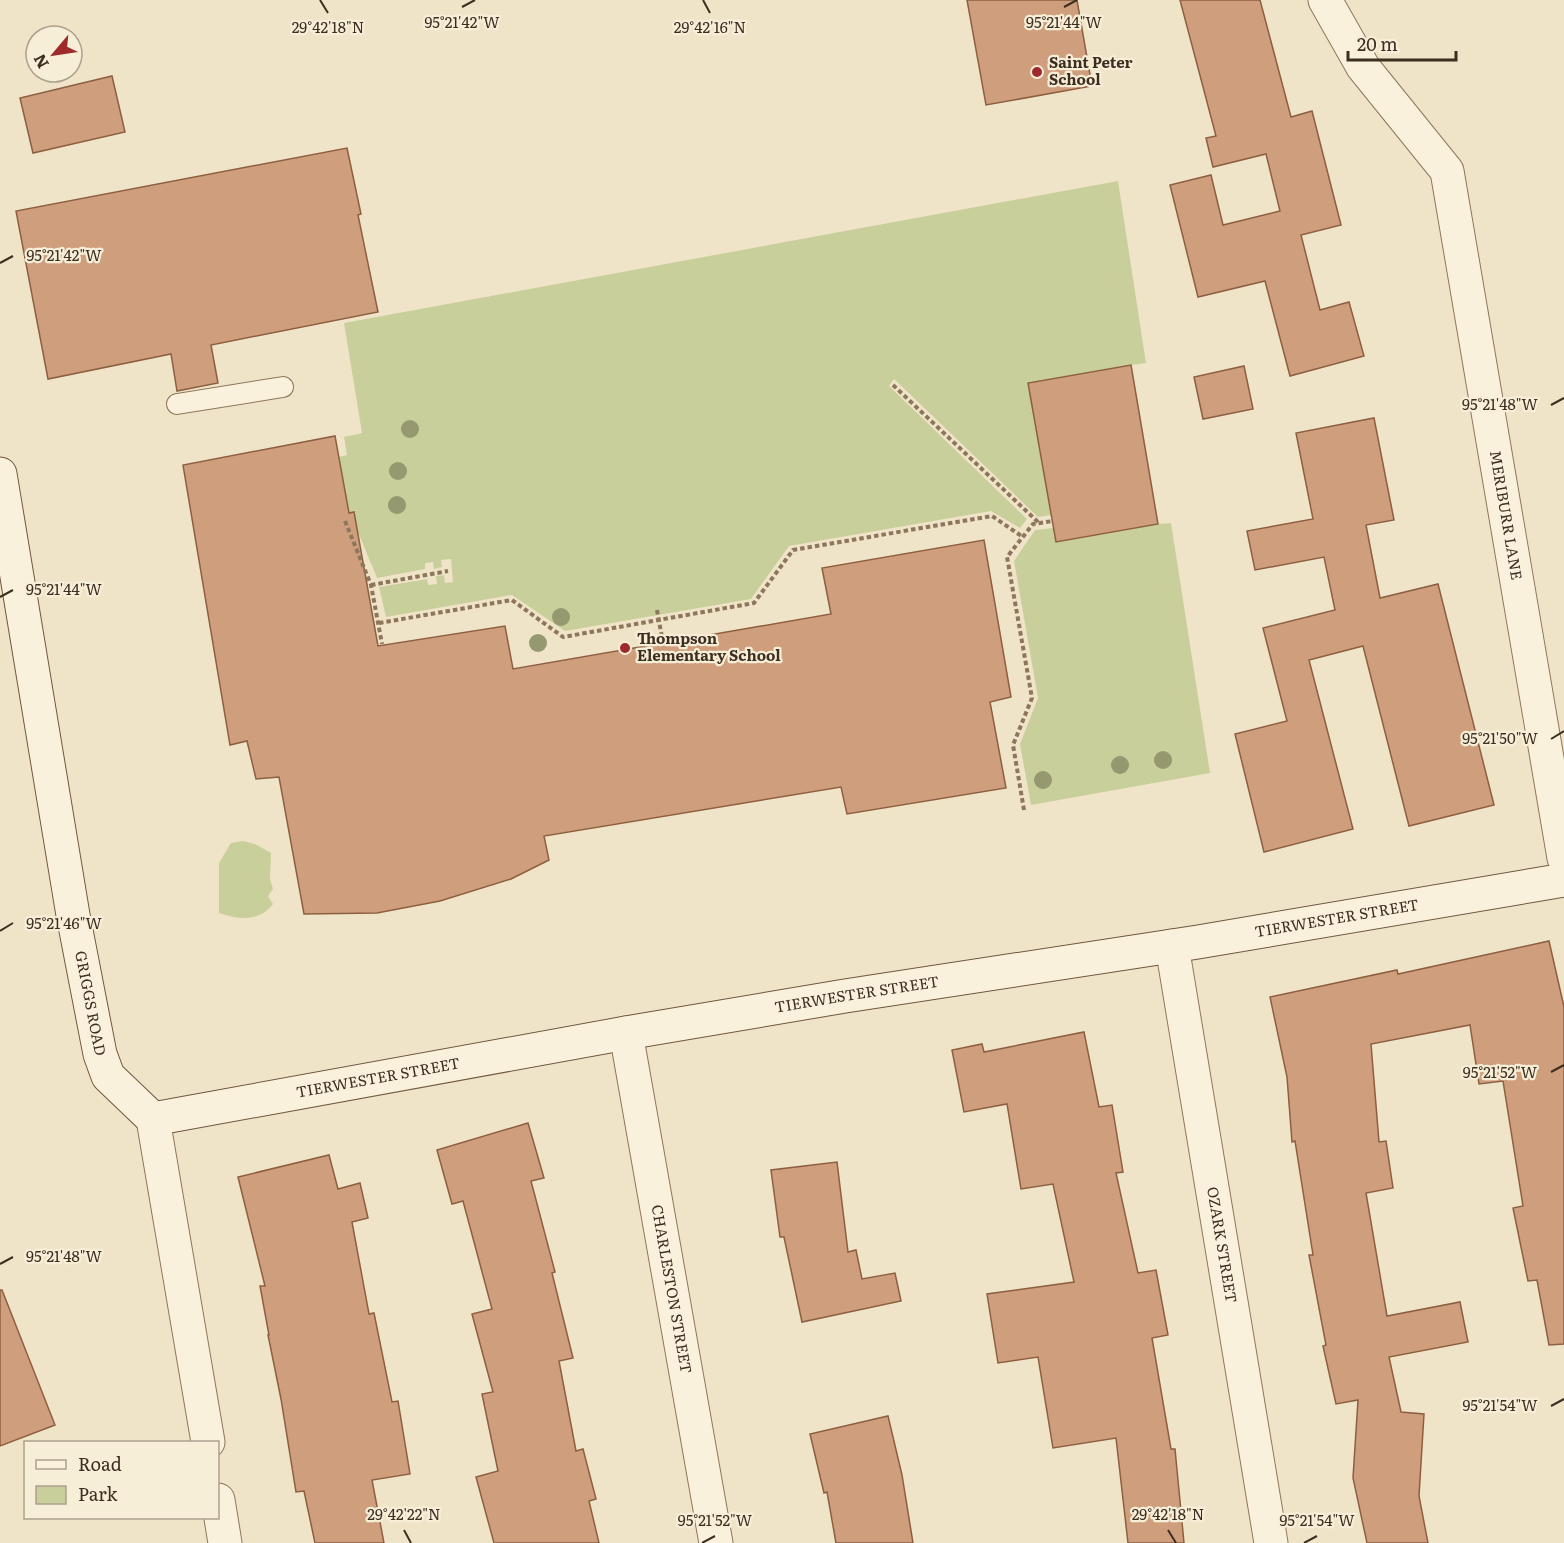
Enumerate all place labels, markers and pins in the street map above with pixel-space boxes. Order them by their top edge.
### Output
place label: Saint Peter School [1049,50,1133,90]
marker: Saint Peter School [1030,65,1044,79]
place label: Thompson Elementary School [637,626,781,666]
marker: Thompson Elementary School [618,641,632,655]

